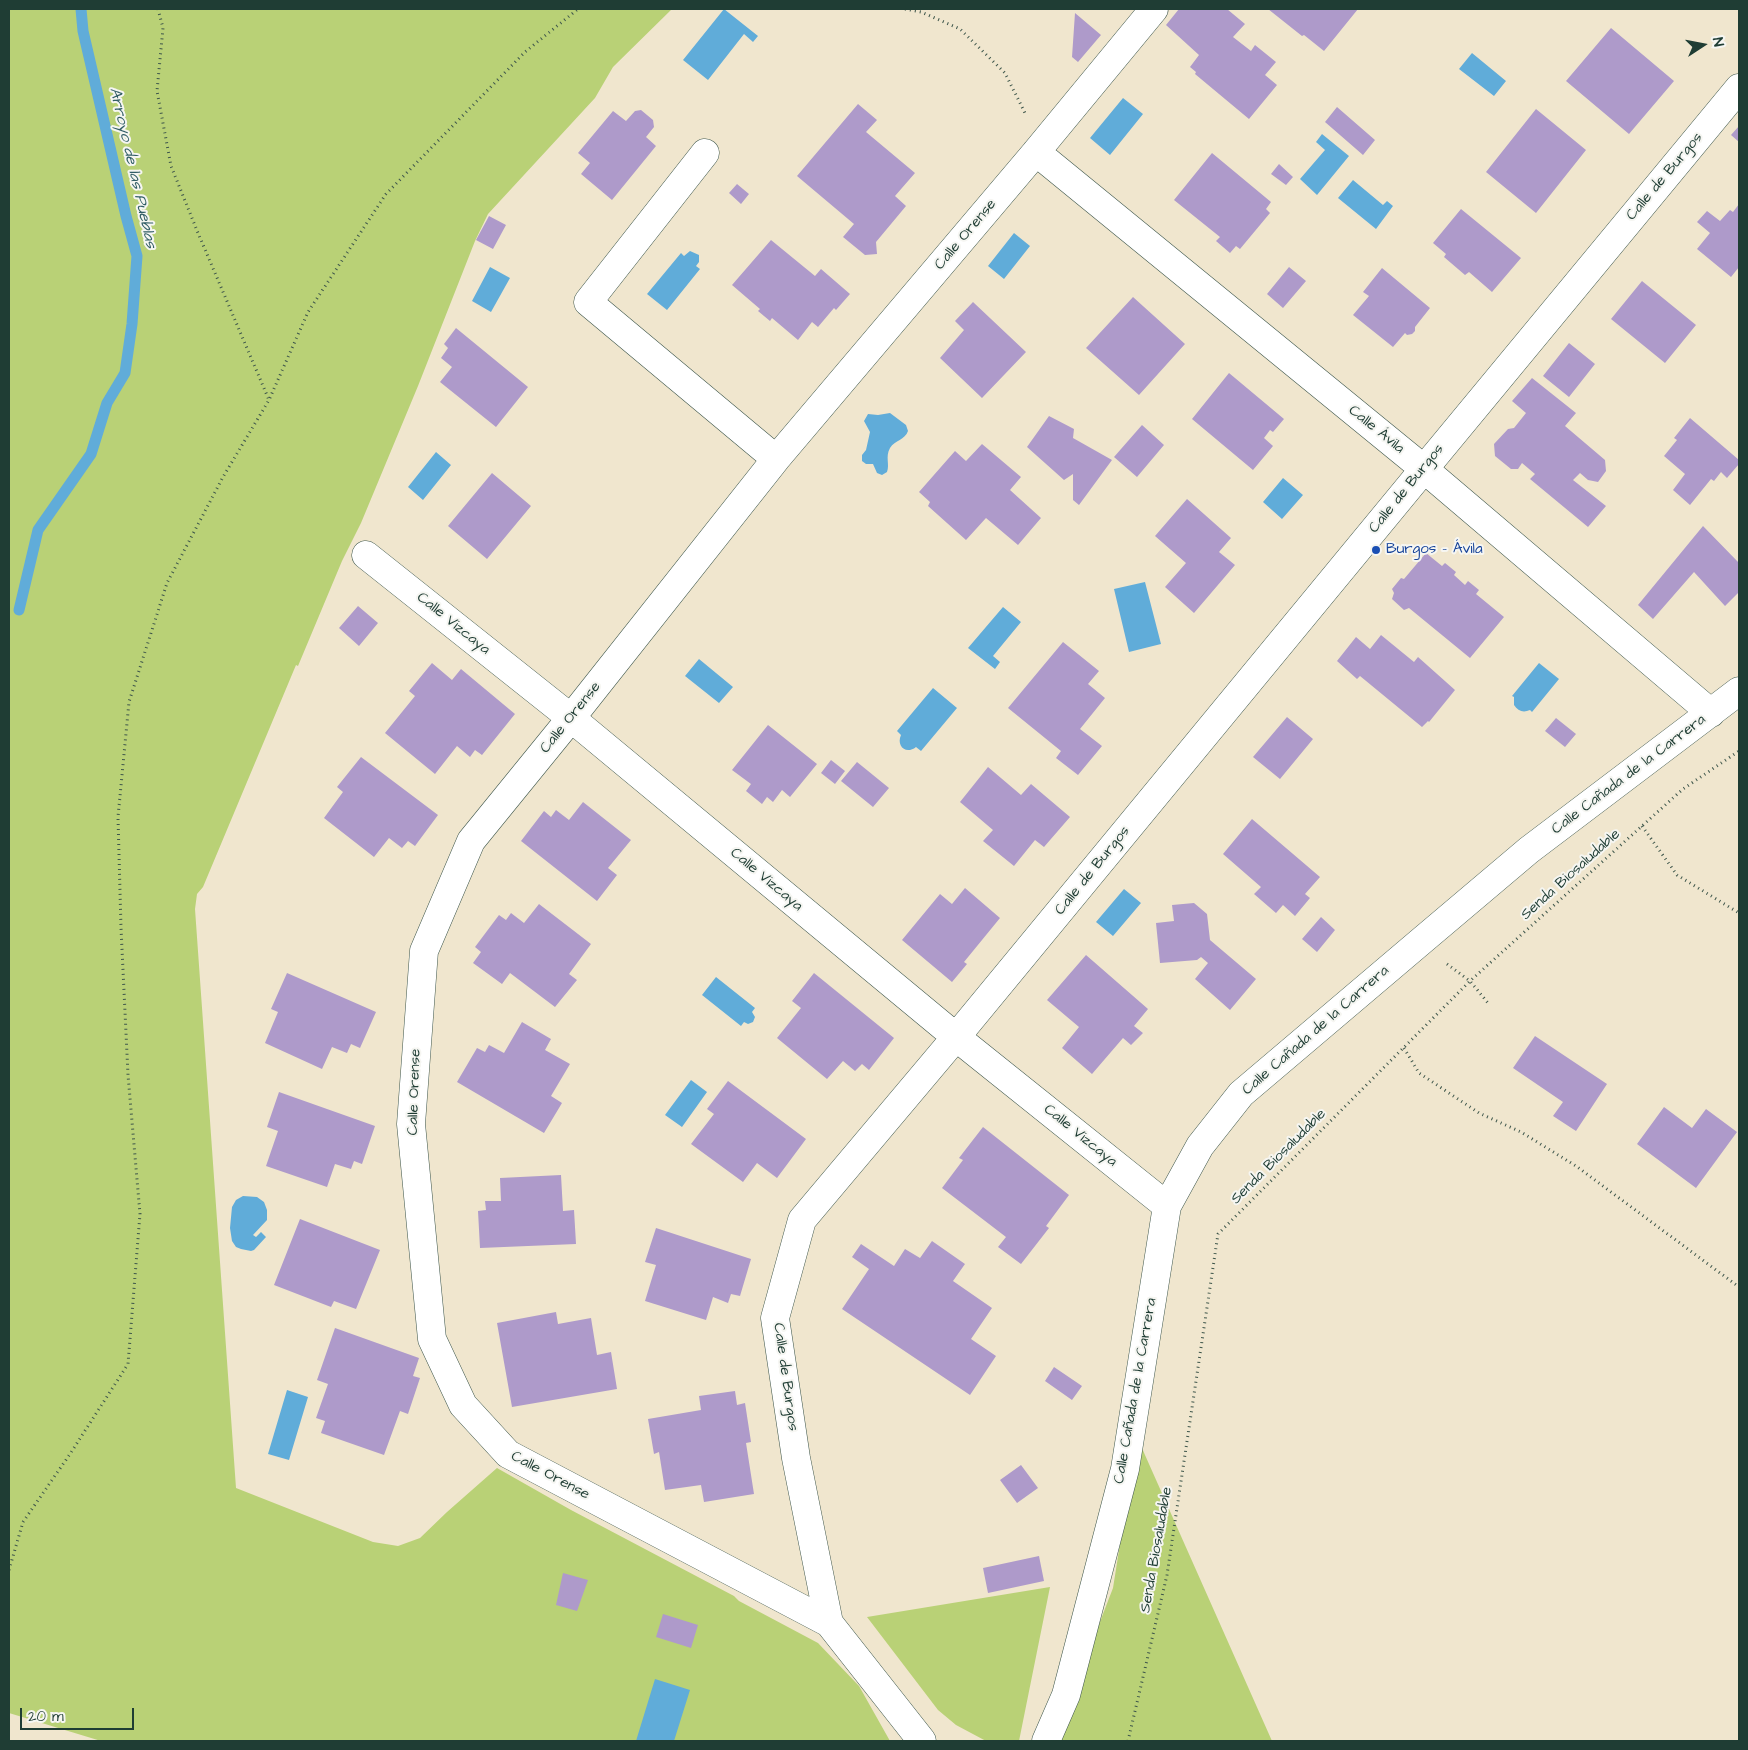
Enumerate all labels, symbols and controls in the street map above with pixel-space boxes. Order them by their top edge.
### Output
north arrow [1678,20,1728,70]
text: N [1707,36,1728,48]
water label: Arroyo de las Pueblas [104,86,160,250]
street label: Calle de Burgos [1623,129,1707,225]
street label: Calle Orense [931,196,1001,274]
street label: Calle Ávila [1344,402,1408,458]
street label: Calle de Burgos [1366,441,1448,537]
place label: Burgos - Ávila [1386,541,1483,559]
marker: Burgos - Ávila [1370,544,1382,556]
street label: Calle Vizcaya [413,589,493,659]
street label: Calle Orense [537,679,605,757]
street label: Calle Cañada de la Carrera [1548,711,1710,839]
street label: Calle de Burgos [1052,823,1134,919]
street label: Senda Biosaludable [1518,826,1624,924]
street label: Calle Vizcaya [726,844,806,916]
street label: Calle Cañada de la Carrera [1239,962,1393,1100]
street label: Calle Orense [404,1048,426,1136]
street label: Calle Vizcaya [1040,1101,1120,1171]
street label: Senda Biosaludable [1228,1106,1330,1208]
street label: Calle Cañada de la Carrera [1111,1297,1161,1485]
street label: Calle de Burgos [768,1322,802,1432]
street label: Calle Orense [508,1448,592,1504]
street label: Senda Biosaludable [1137,1486,1177,1614]
scale bar [22,1698,136,1730]
text: 20 m [28,1706,64,1727]

